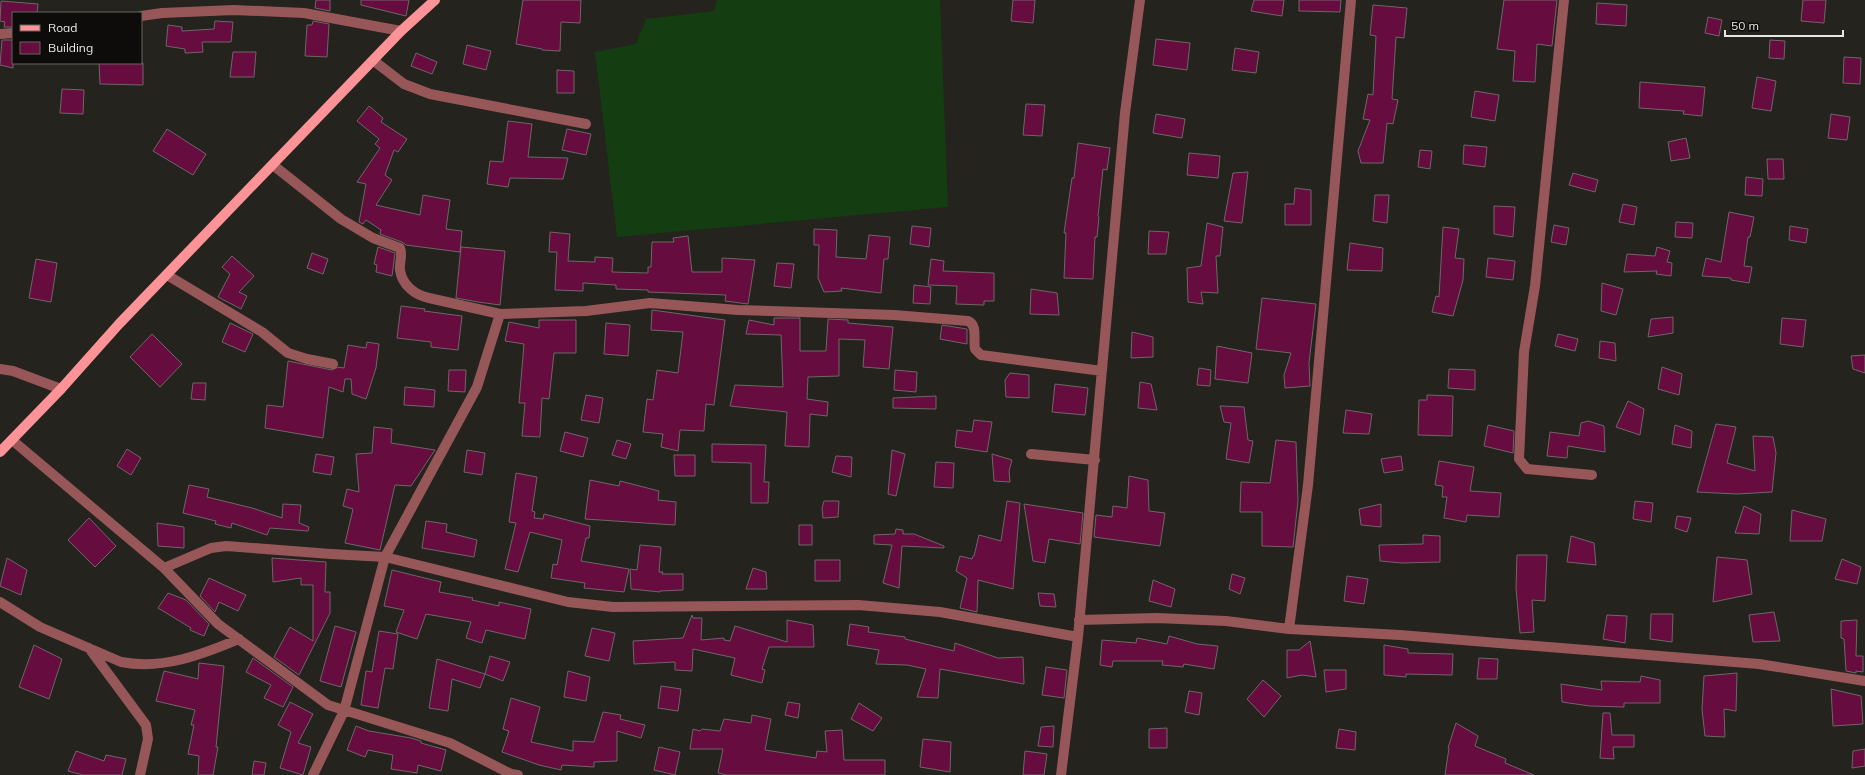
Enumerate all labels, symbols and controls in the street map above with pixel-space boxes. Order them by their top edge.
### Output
legend [12,12,142,64]
scale bar [1725,12,1843,38]
text: 50 m [1731,18,1759,33]
text: Road [48,20,77,35]
text: Building [48,40,93,55]

